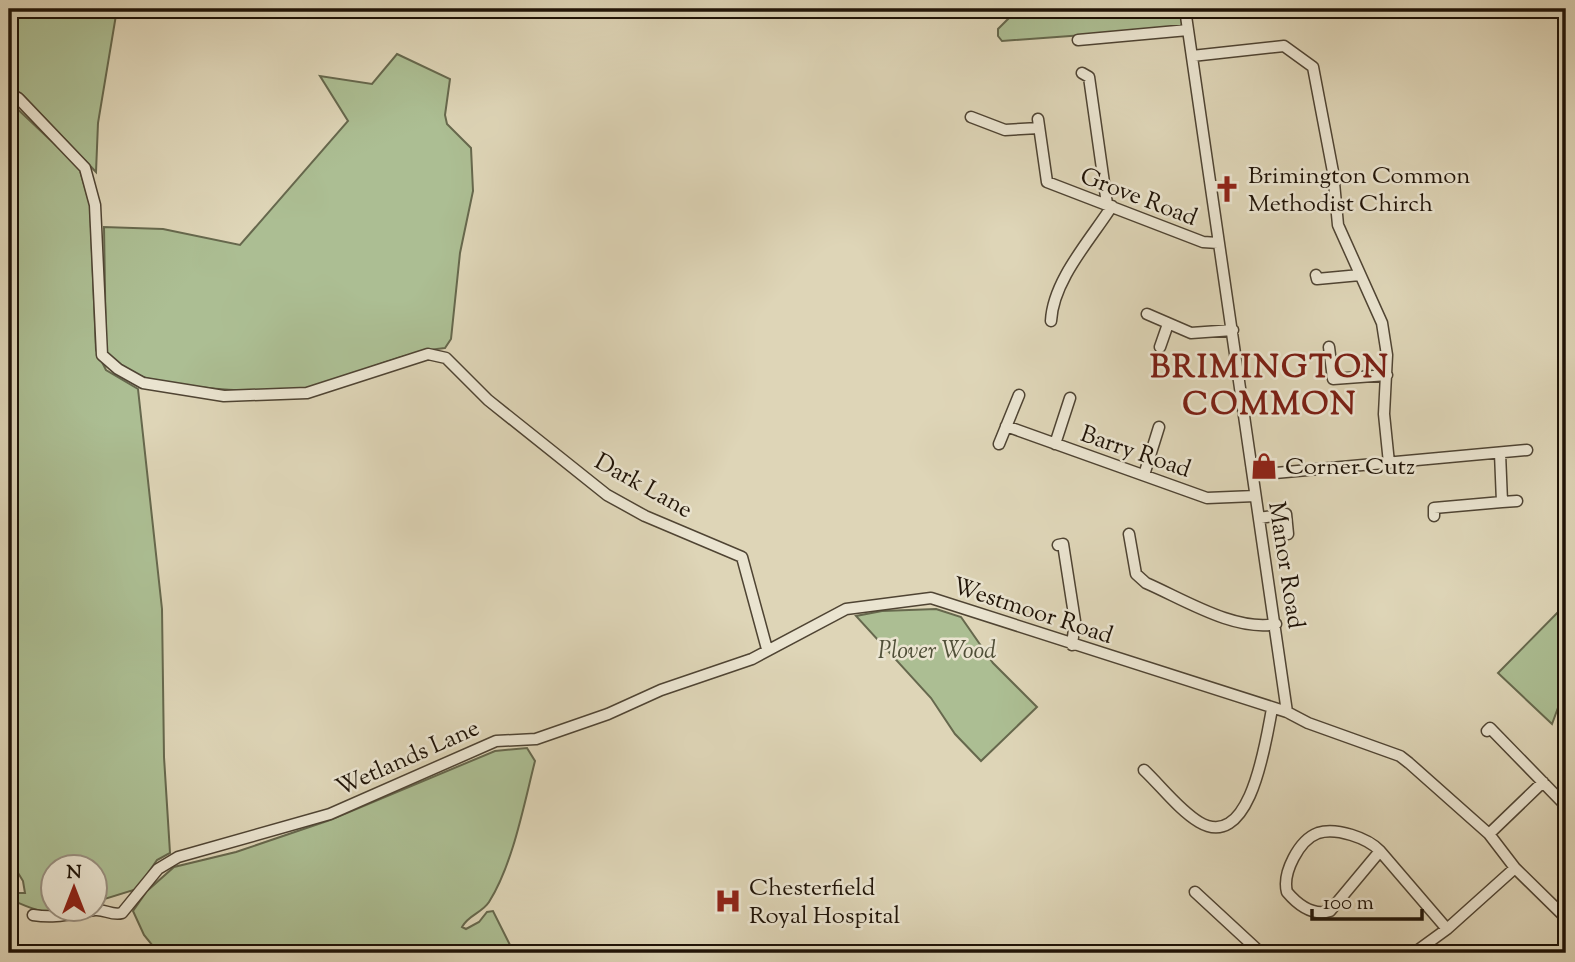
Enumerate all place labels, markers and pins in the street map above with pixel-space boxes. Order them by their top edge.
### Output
place label: Brimington Common Methodist Chirch [1248,160,1470,222]
church icon: Brimington Common Methodist Chirch [1212,174,1242,204]
shop icon: Corner Cutz [1249,451,1279,481]
place label: Corner Cutz [1285,451,1415,485]
place label: Chesterfield Royal Hospital [749,872,901,934]
hospital icon: Chesterfield Royal Hospital [713,886,743,916]

